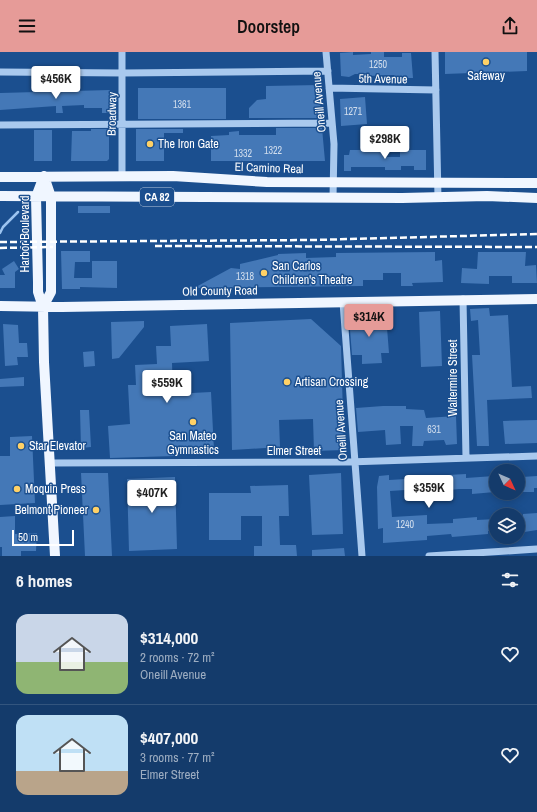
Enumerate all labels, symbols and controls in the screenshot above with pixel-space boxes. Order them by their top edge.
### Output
text: Doorstep [237,14,300,39]
icon: menu [16,15,38,37]
icon: share [499,15,521,37]
marker: Safeway [481,57,491,67]
house number: 1250 [369,58,388,71]
pin: $456K [28,66,84,100]
place label: Safeway [467,68,505,84]
text: $456K [40,70,72,87]
street label: Oneill Avenue [308,71,330,133]
street label: 5th Avenue [358,71,408,87]
street label: Broadway [104,92,120,136]
house number: 1361 [173,98,192,111]
house number: 1271 [344,105,363,118]
pin: $298K [357,126,413,160]
text: $298K [369,130,401,147]
place label: The Iron Gate [158,136,219,152]
marker: The Iron Gate [145,139,155,149]
house number: 1322 [264,144,283,157]
house number: 1332 [234,147,253,160]
street label: El Camino Real [234,159,304,177]
road number: CA 82 [140,188,174,206]
street label: Harbor Boulevard [17,195,33,273]
place label: San Carlos Children's Theatre [272,258,352,288]
marker: San Carlos Children's Theatre [259,268,269,278]
house number: 1318 [236,270,255,283]
street label: Old County Road [182,282,258,300]
pin: $314K [341,304,397,338]
text: $314K [353,308,385,325]
street label: Waltermire Street [445,339,461,416]
pin: $559K [139,370,195,404]
text: $559K [151,374,183,391]
place label: Artisan Crossing [294,374,369,390]
marker: Artisan Crossing [282,377,292,387]
street label: Oneill Avenue [331,399,351,461]
marker: San Mateo Gymnastics [188,417,198,427]
house number: 631 [427,423,441,436]
place label: San Mateo Gymnastics [167,428,219,458]
place label: Star Elevator [29,438,87,454]
marker: Star Elevator [16,441,26,451]
street label: Elmer Street [267,443,322,459]
north arrow [489,464,525,500]
map controls [489,464,525,544]
pin: $359K [401,475,457,509]
text: $359K [413,479,445,496]
pin: $407K [124,480,180,514]
place label: Moquin Press [25,481,86,497]
marker: Moquin Press [12,484,22,494]
text: $407K [136,484,168,501]
place label: Belmont Pioneer [15,502,89,518]
marker: Belmont Pioneer [91,505,101,515]
button: layers [489,508,525,544]
house number: 1240 [396,518,415,531]
scale bar [12,528,74,547]
text: 50 m [18,530,38,544]
text: 6 homes [16,569,73,592]
icon: filters [499,569,521,591]
text: $314,000 [140,626,198,649]
icon: home [48,630,96,678]
icon: heart [499,643,521,665]
text: 2 rooms · 72 m² [140,649,215,666]
text: Oneill Avenue [140,666,206,683]
text: $407,000 [140,726,198,749]
icon: home [48,731,96,779]
icon: heart [499,744,521,766]
text: 3 rooms · 77 m² [140,749,215,766]
text: Elmer Street [140,766,199,783]

